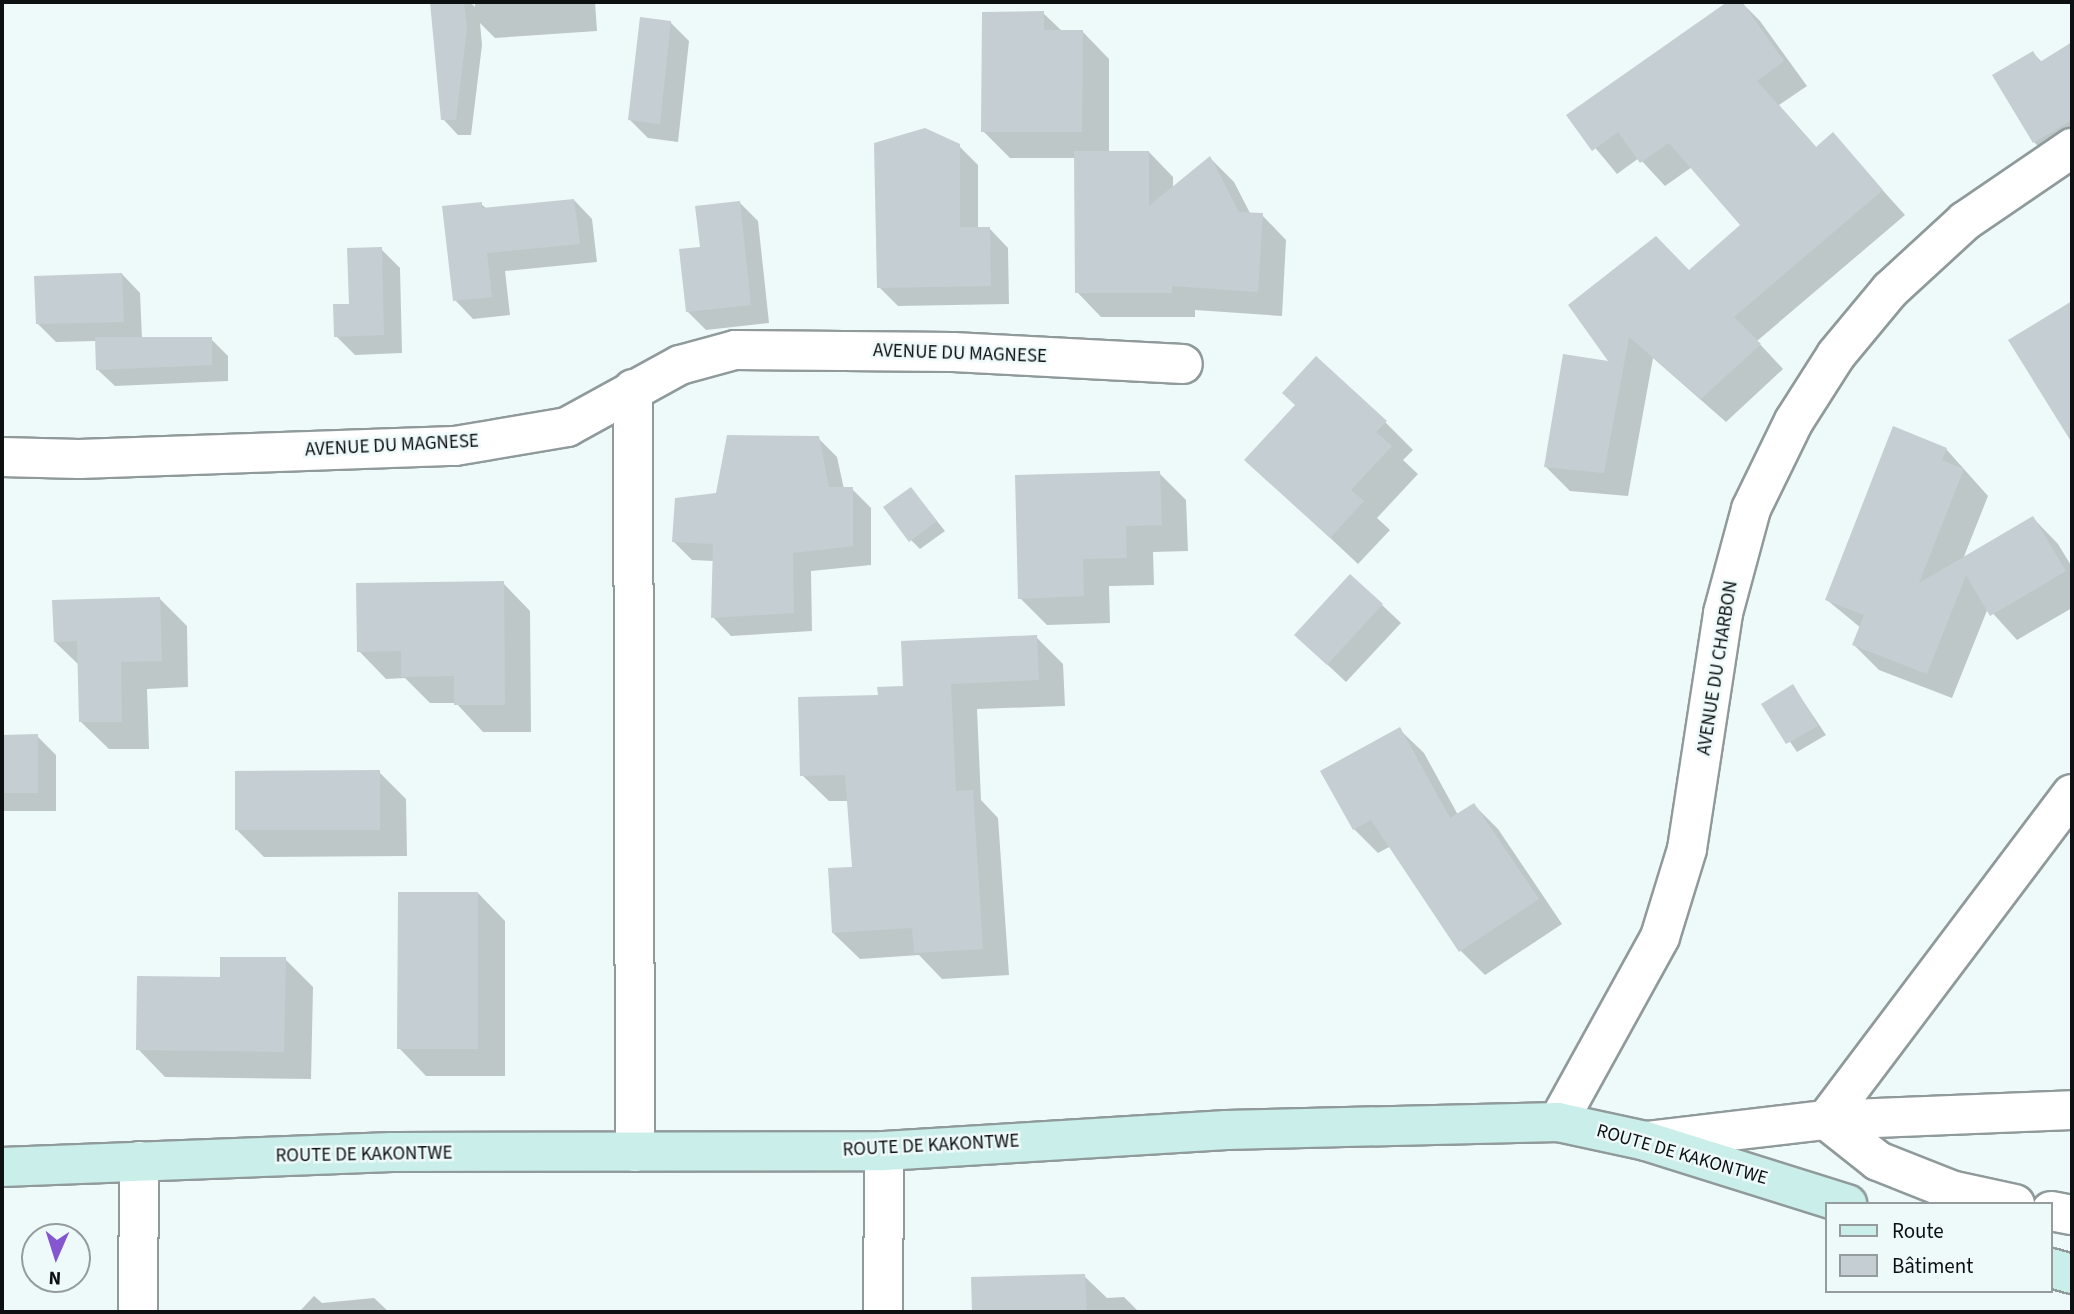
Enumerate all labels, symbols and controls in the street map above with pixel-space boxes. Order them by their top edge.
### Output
street label: AVENUE DU MAGNESE [873,340,1047,368]
street label: AVENUE DU MAGNESE [304,430,480,462]
street label: AVENUE DU CHARBON [1693,579,1743,757]
street label: ROUTE DE KAKONTWE [1594,1120,1770,1190]
street label: ROUTE DE KAKONTWE [842,1130,1020,1162]
street label: ROUTE DE KAKONTWE [275,1142,453,1168]
legend [1826,1202,2053,1293]
text: Route [1892,1216,1944,1246]
north arrow [21,1223,91,1293]
text: Bâtiment [1892,1251,1973,1281]
text: N [48,1264,62,1291]

